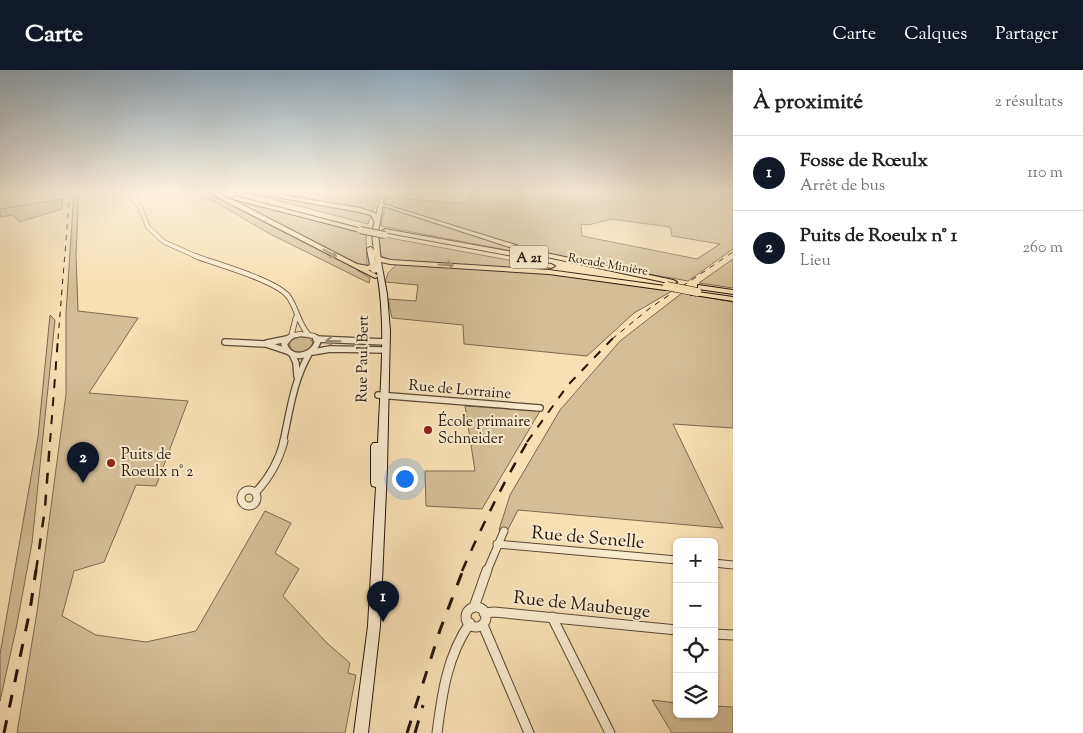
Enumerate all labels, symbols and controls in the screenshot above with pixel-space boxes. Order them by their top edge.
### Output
text: Carte [25,18,83,52]
text: Carte [833,22,876,48]
text: Calques [904,22,967,48]
text: Partager [995,22,1058,48]
text: À proximité [753,88,863,118]
text: 2 résultats [994,91,1063,114]
text: Fosse de Rœulx [800,148,928,175]
text: 1 [766,162,772,185]
text: 110 m [1027,162,1063,185]
text: Arrêt de bus [800,175,885,198]
text: Puits de Roeulx n° 1 [800,223,957,250]
text: 2 [765,237,773,260]
text: 260 m [1022,237,1063,260]
road number: A 21 [510,246,548,268]
one-way arrow [322,248,337,258]
street label: Rocade Minière [566,249,650,281]
text: Lieu [800,250,831,273]
one-way arrow [438,261,454,270]
street label: Rue Paul Bert [352,315,375,403]
one-way arrow [326,337,342,346]
street label: Rue de Lorraine [408,376,512,405]
place label: École primaire Schneider [438,411,531,450]
marker: École primaire Schneider [422,424,434,436]
pin: 2 [67,442,99,483]
place label: Puits de Roeulx n° 2 [121,445,193,483]
marker: Puits de Roeulx n° 2 [105,457,117,469]
your location [392,466,418,492]
street label: Rue de Senelle [530,521,645,557]
map controls [673,538,718,718]
button: + [673,538,718,583]
pin: 1 [367,581,399,622]
button: − [673,583,718,628]
street label: Rue de Maubeuge [512,586,652,626]
button: locate [673,628,718,673]
button: layers [673,673,718,718]

